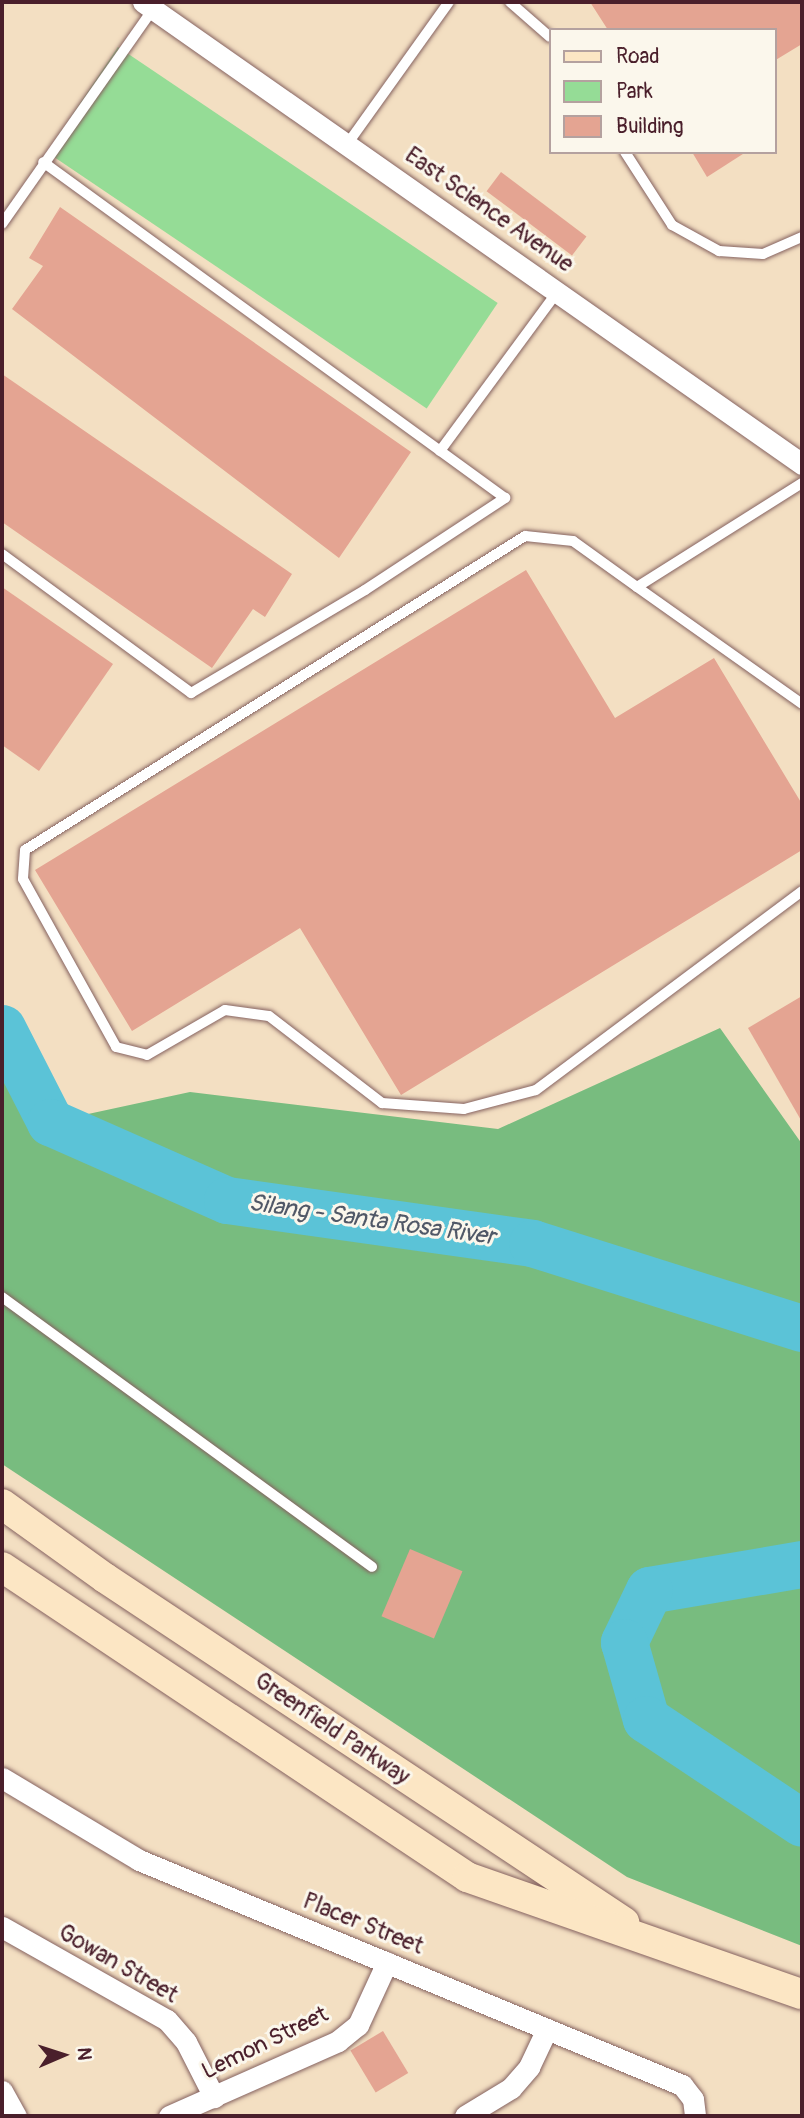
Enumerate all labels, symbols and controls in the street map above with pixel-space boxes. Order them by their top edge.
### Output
legend [548,28,776,154]
text: Road [616,43,660,70]
text: Park [616,78,653,105]
text: Building [616,113,683,140]
street label: East Science Avenue [400,142,578,278]
water label: Silang - Santa Rosa River [247,1188,497,1252]
street label: Greenfield Parkway [249,1667,415,1791]
street label: Placer Street [299,1887,427,1961]
street label: Gowan Street [53,1919,183,2009]
street label: Lemon Street [197,2001,333,2085]
north arrow [28,2020,98,2090]
text: N [72,2047,96,2061]

